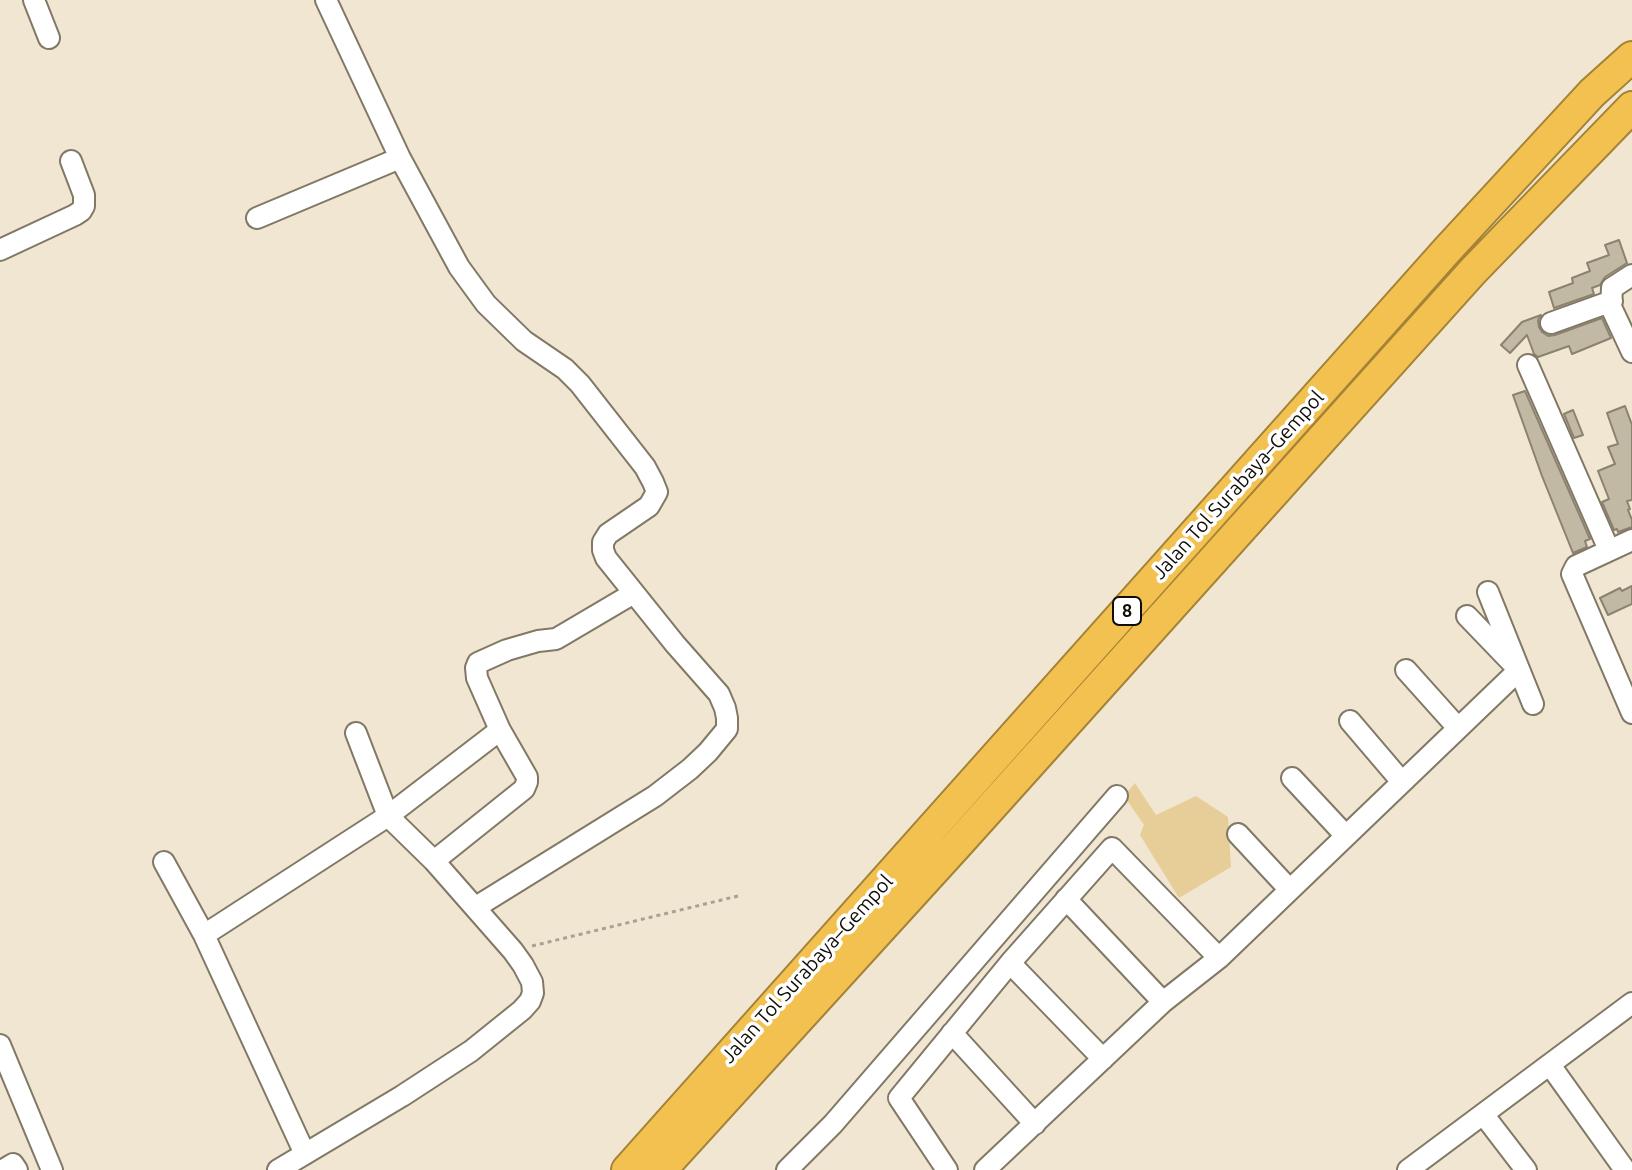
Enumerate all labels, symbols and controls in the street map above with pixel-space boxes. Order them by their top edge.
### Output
street label: Jalan Tol Surabaya–Gempol [1147,386,1329,584]
road number: 8 [1113,597,1141,625]
street label: Jalan Tol Surabaya–Gempol [716,870,898,1068]

